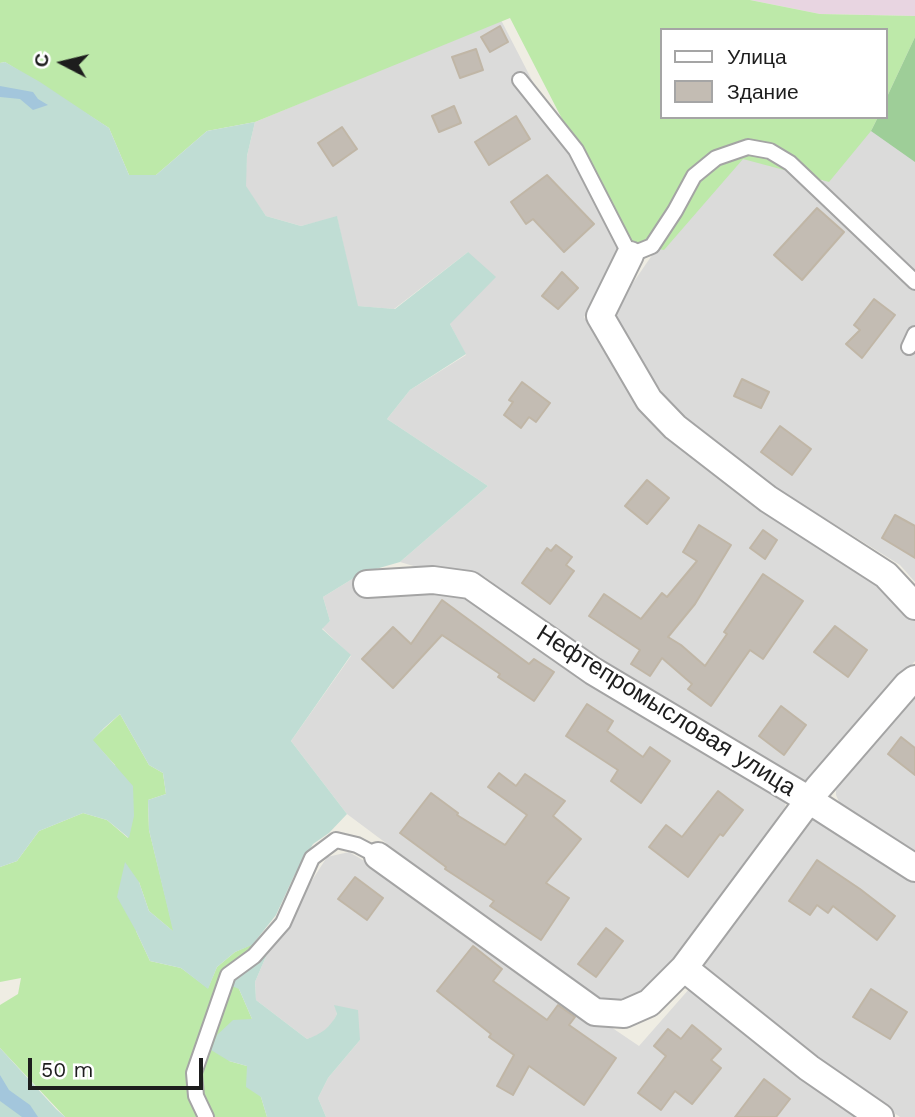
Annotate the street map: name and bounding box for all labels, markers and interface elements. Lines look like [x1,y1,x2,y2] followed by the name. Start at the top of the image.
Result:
[28,28,98,98] north arrow
[660,28,887,119] legend
[727,44,787,69] text: Улица
[29,52,54,69] text: С
[727,79,799,104] text: Здание
[531,619,801,803] street label: Нефтепромысловая улица
[32,1044,206,1088] scale bar
[41,1057,93,1082] text: 50 m

